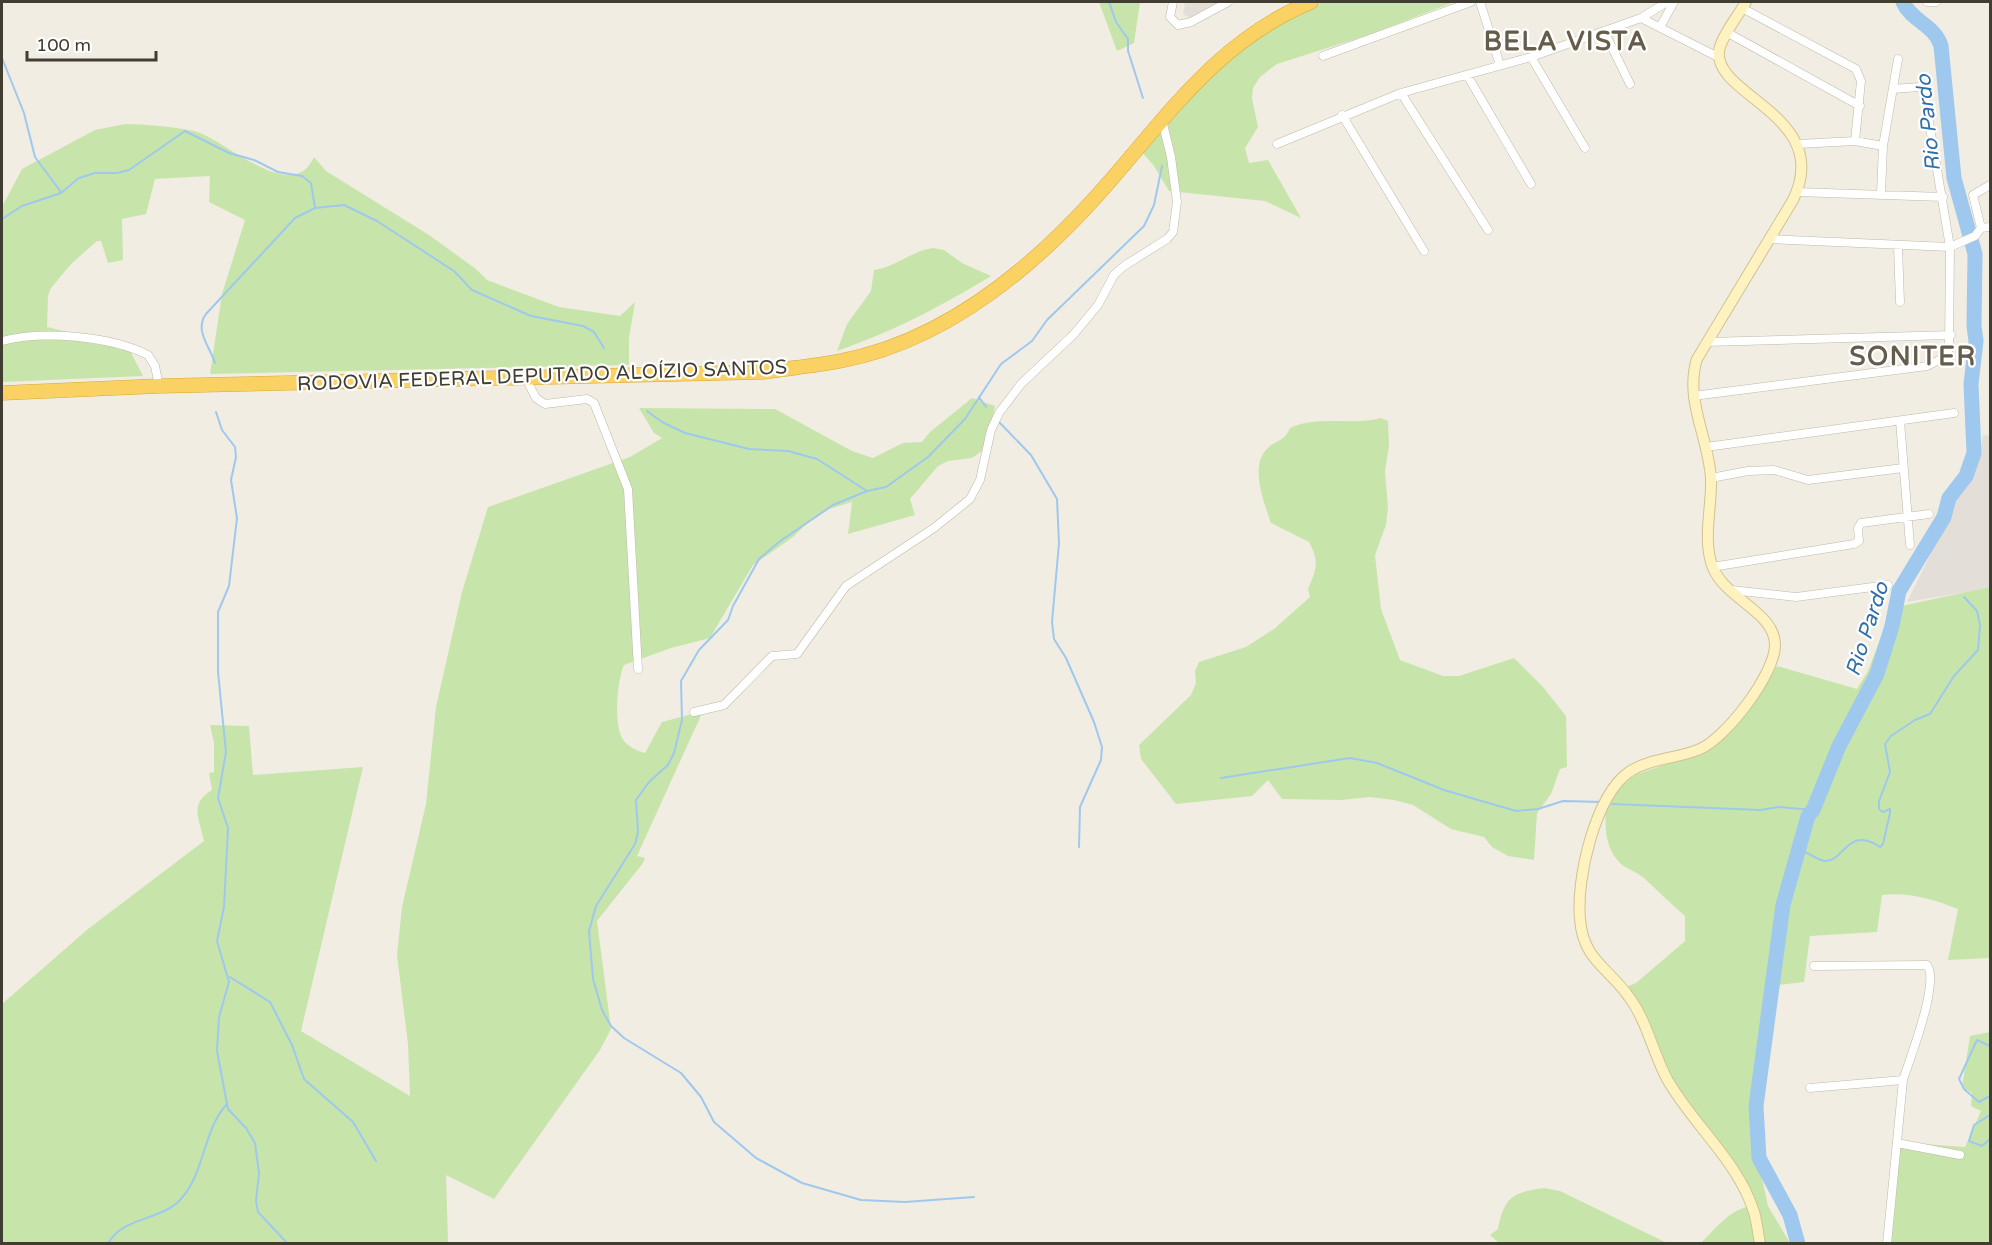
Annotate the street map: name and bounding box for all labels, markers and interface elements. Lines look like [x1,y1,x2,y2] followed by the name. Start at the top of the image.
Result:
[27,24,156,62] scale bar
[1484,26,1648,57] district label: BELA VISTA
[36,34,91,56] text: 100 m
[1911,72,1946,173] water label: Rio Pardo
[1850,341,1976,372] district label: SONITER
[297,354,787,397] street label: RODOVIA FEDERAL DEPUTADO ALOÍZIO SANTOS
[1841,578,1895,679] water label: Rio Pardo

